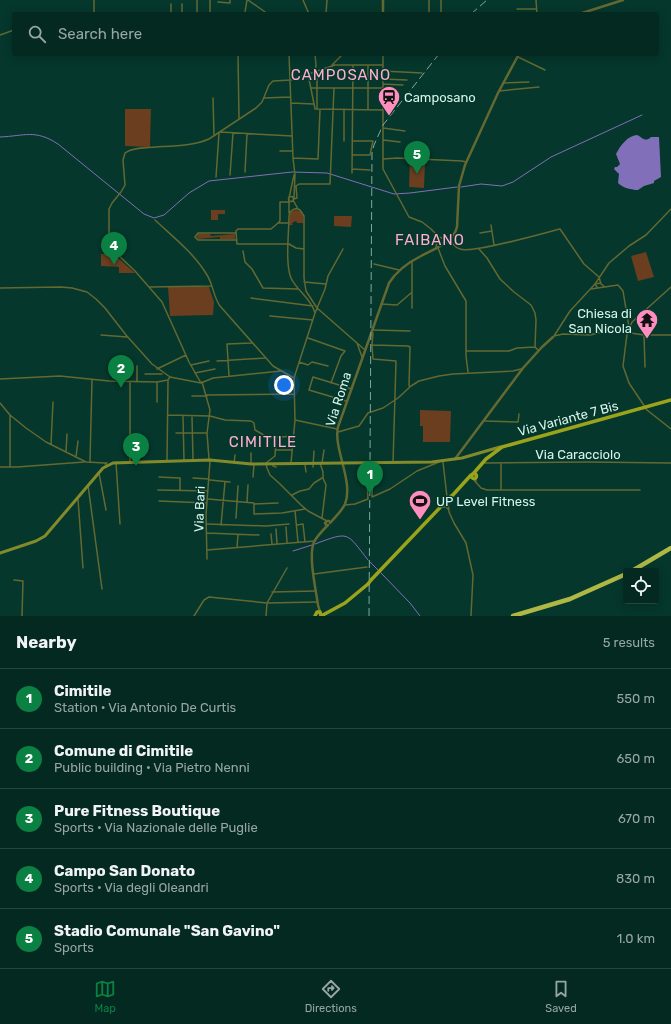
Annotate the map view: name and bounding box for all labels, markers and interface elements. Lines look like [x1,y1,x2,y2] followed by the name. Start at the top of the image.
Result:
[12,12,659,56] search box
[26,23,48,45] icon: search
[58,25,142,43] text: Search here
[291,66,391,84] district label: CAMPOSANO
[376,84,402,117] station icon: Camposano
[404,90,476,105] place label: Camposano
[404,141,430,174] pin: 5
[395,231,465,249] district label: FAIBANO
[101,232,127,265] pin: 4
[569,306,632,336] place label: Chiesa di San Nicola
[634,307,660,340] temple icon: Chiesa di San Nicola
[108,355,134,388] pin: 2
[323,370,354,428] street label: Via Roma
[274,375,294,395] your location
[516,398,620,439] street label: Via Variante 7 Bis
[123,433,149,466] pin: 3
[229,433,297,451] district label: CIMITILE
[535,447,621,462] street label: Via Caracciolo
[357,461,383,494] pin: 1
[191,486,208,532] street label: Via Bari
[407,488,433,521] sports icon: UP Level Fitness
[436,494,536,509] place label: UP Level Fitness
[623,568,659,604] map controls
[623,568,659,604] button: locate
[16,632,77,652] text: Nearby
[603,635,655,650] text: 5 results
[54,682,111,700] text: Cimitile
[26,691,32,706] text: 1
[617,691,655,706] text: 550 m
[54,700,236,715] text: Station · Via Antonio De Curtis
[54,742,193,760] text: Comune di Cimitile
[25,751,33,766] text: 2
[616,751,655,766] text: 650 m
[54,760,250,775] text: Public building · Via Pietro Nenni
[54,802,220,820] text: Pure Fitness Boutique
[25,811,33,826] text: 3
[618,811,655,826] text: 670 m
[54,820,258,835] text: Sports · Via Nazionale delle Puglie
[54,862,195,880] text: Campo San Donato
[25,871,33,886] text: 4
[616,871,655,886] text: 830 m
[54,880,209,895] text: Sports · Via degli Oleandri
[54,922,280,940] text: Stadio Comunale "San Gavino"
[25,931,33,946] text: 5
[617,931,655,946] text: 1.0 km
[54,940,94,955] text: Sports
[94,978,116,1015] tab: Map
[305,978,357,1015] tab: Directions
[545,978,577,1015] tab: Saved

